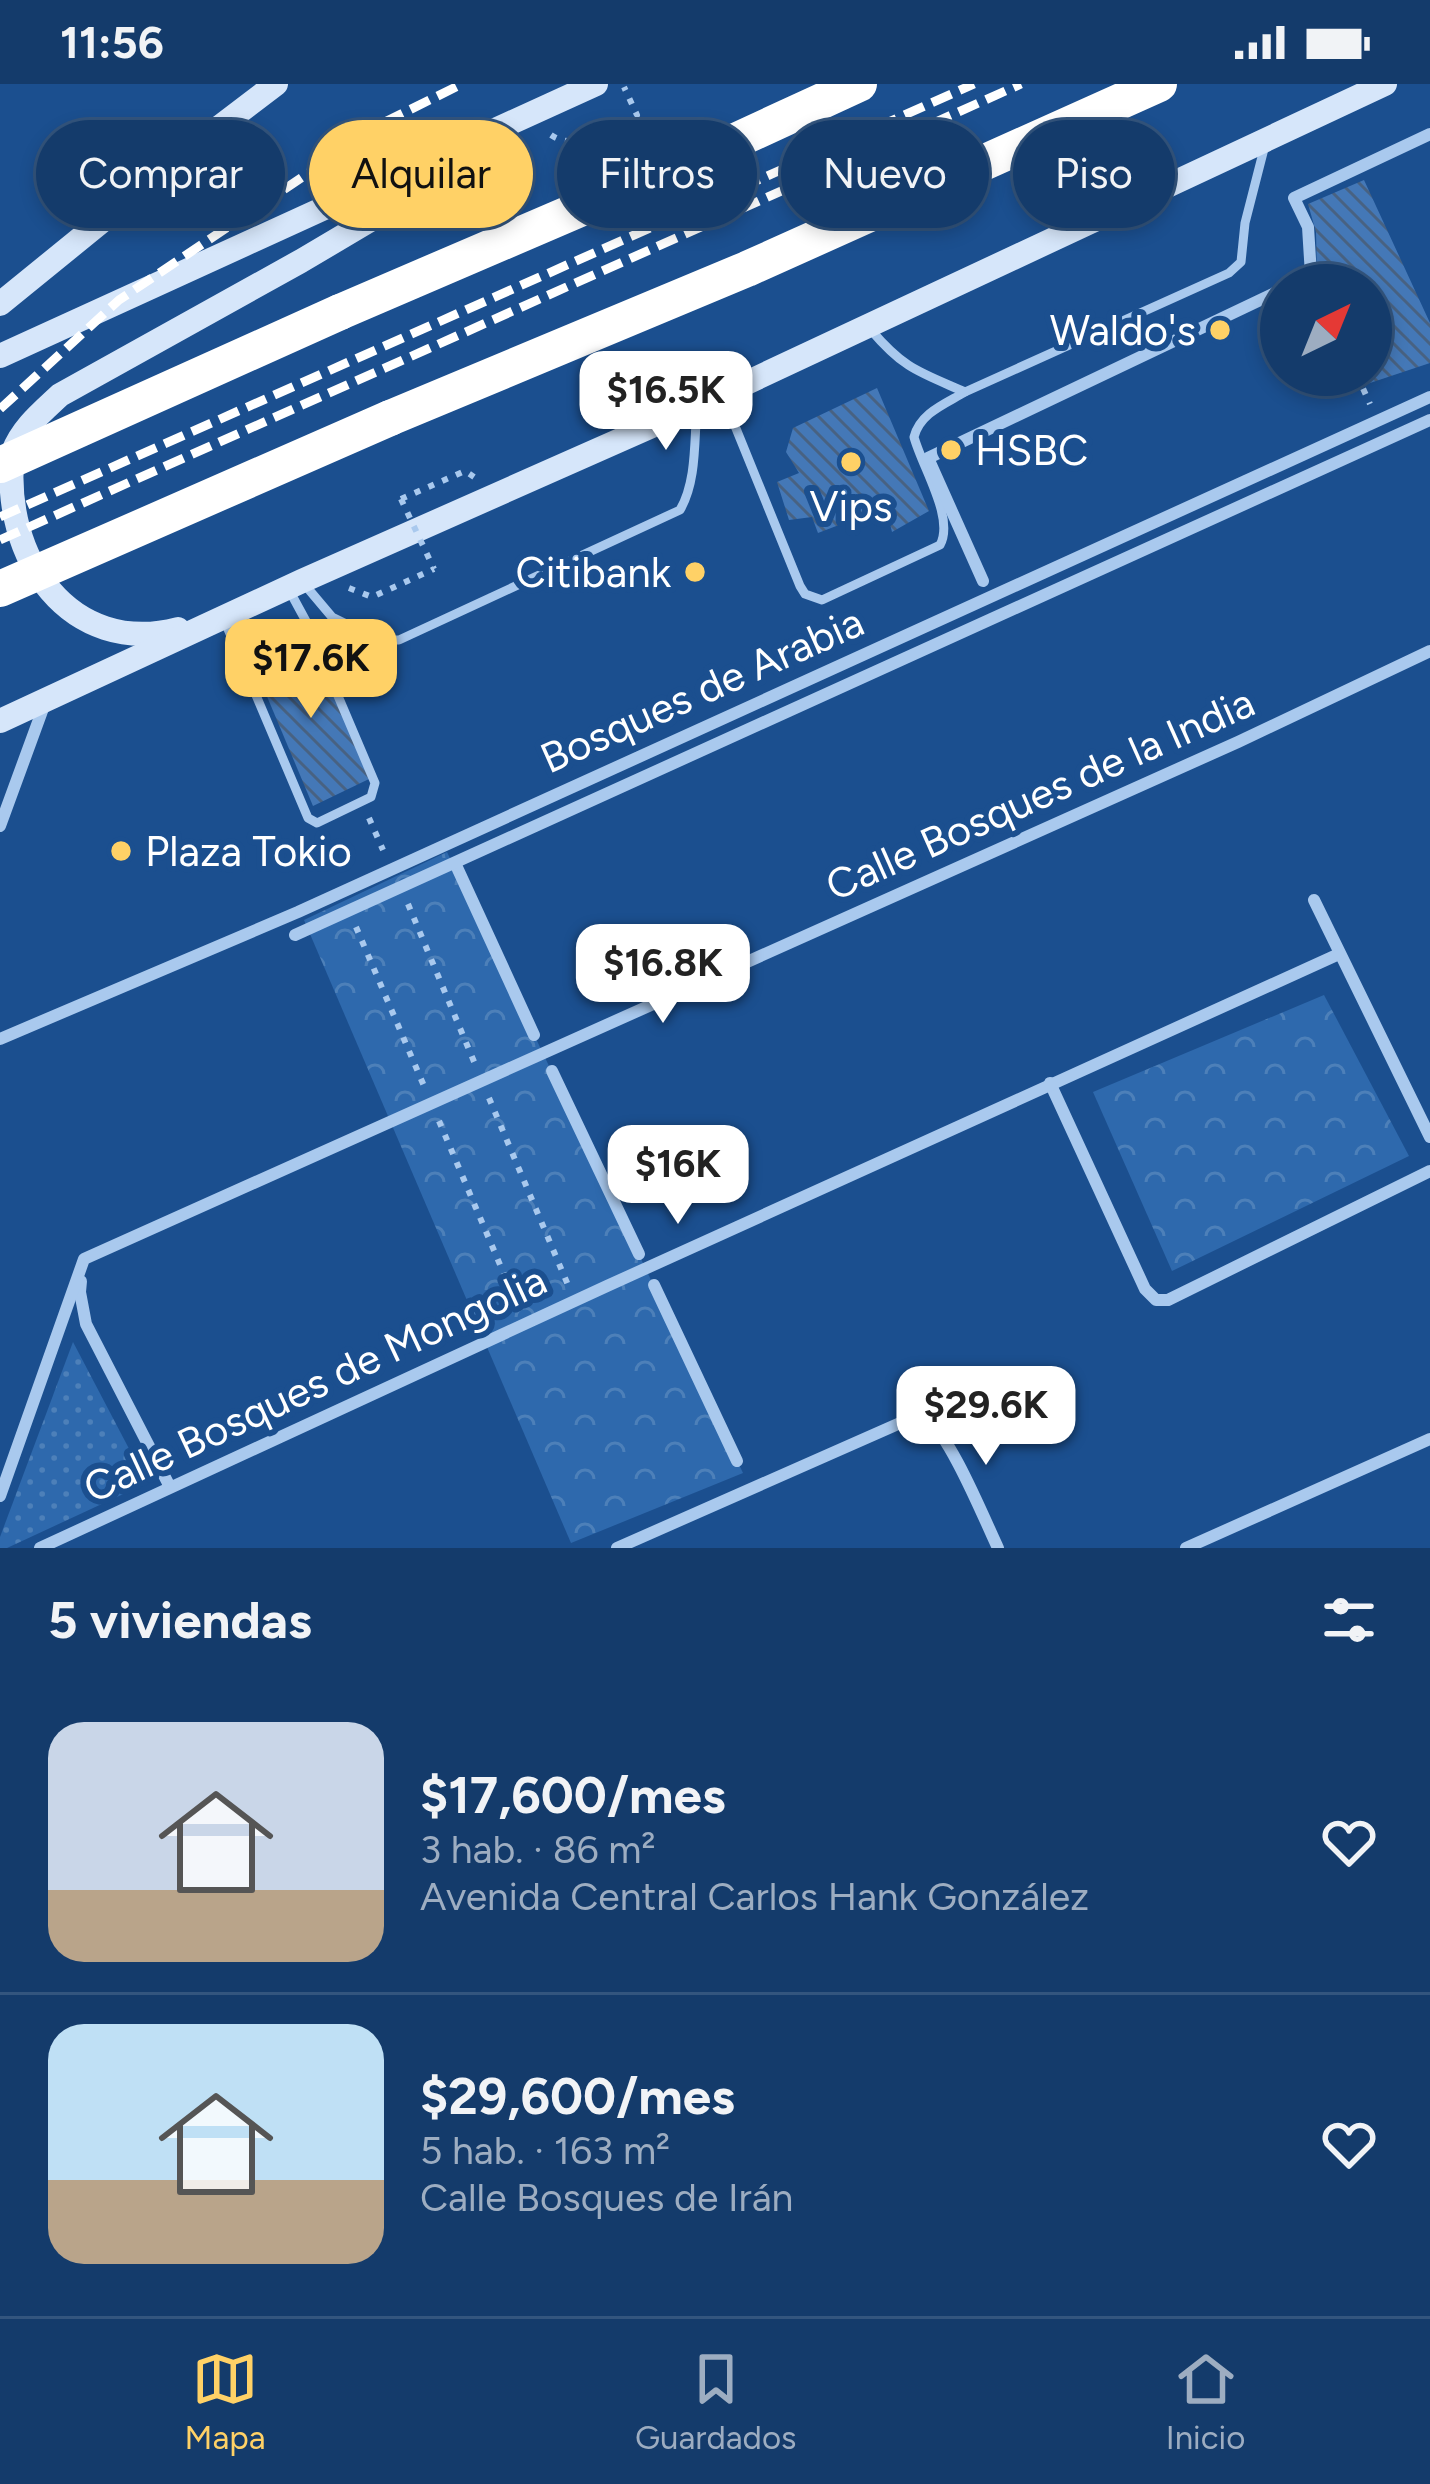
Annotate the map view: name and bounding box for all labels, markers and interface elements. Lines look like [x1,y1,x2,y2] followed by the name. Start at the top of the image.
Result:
[60,15,164,69] text: 11:56
[36,120,285,228] chip: Comprar
[309,120,533,228] chip: Alquilar
[557,120,757,228] chip: Filtros
[781,120,989,228] chip: Nuevo
[1013,120,1175,228] chip: Piso
[1260,264,1392,396] north arrow
[1260,264,1392,396] map controls
[1050,305,1196,356] place label: Waldo's
[1207,317,1233,343] marker: Waldo's
[568,351,764,453] pin: $16.5K
[607,366,726,413] text: $16.5K
[975,425,1088,476] place label: HSBC
[938,437,964,463] marker: HSBC
[838,449,864,475] marker: Vips
[809,481,893,532] place label: Vips
[516,547,672,598] place label: Citibank
[682,559,708,585] marker: Citibank
[533,596,871,784] street label: Bosques de Arabia
[213,619,409,721] pin: $17.6K
[252,634,370,681] text: $17.6K
[818,677,1262,911] street label: Calle Bosques de la India
[145,826,352,877] place label: Plaza Tokio
[108,838,134,864] marker: Plaza Tokio
[565,924,761,1026] pin: $16.8K
[603,939,723,986] text: $16.8K
[607,1125,749,1227] pin: $16K
[635,1140,721,1187] text: $16K
[76,1254,554,1514] street label: Calle Bosques de Mongolia
[888,1366,1084,1468] pin: $29.6K
[923,1381,1049,1428] text: $29.6K
[1316,1587,1382,1653] icon: filters
[48,1590,312,1651] text: 5 viviendas
[420,1765,725,1826] text: $17,600/mes
[144,1770,288,1914] icon: home
[1316,1809,1382,1875] icon: heart
[420,1826,656,1873] text: 3 hab. · 86 m²
[420,1873,1089,1920] text: Avenida Central Carlos Hank González
[420,2066,735,2127] text: $29,600/mes
[144,2072,288,2216] icon: home
[1316,2111,1382,2177] icon: heart
[420,2127,670,2174] text: 5 hab. · 163 m²
[420,2174,793,2221] text: Calle Bosques de Irán
[185,2346,266,2457] tab: Mapa
[635,2346,796,2457] tab: Guardados
[1166,2346,1245,2457] tab: Inicio

